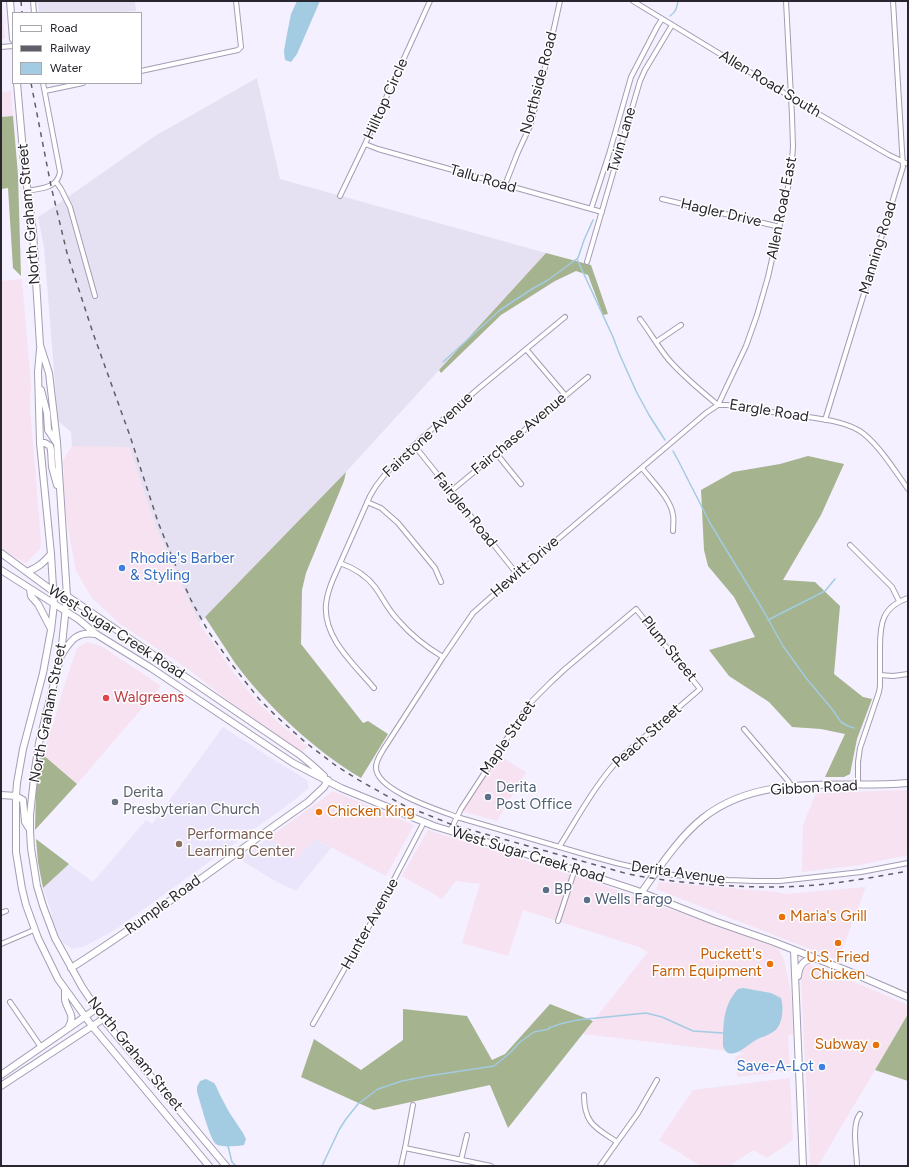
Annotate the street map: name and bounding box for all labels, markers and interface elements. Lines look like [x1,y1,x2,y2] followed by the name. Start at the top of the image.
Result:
[12,12,142,84] legend
[50,21,78,35] text: Road
[517,30,561,136] street label: Northside Road
[50,41,91,55] text: Railway
[716,47,824,121] street label: Allen Road South
[360,56,412,142] street label: Hilltop Circle
[50,61,82,75] text: Water
[604,105,640,175] street label: Twin Lane
[14,143,44,285] street label: North Graham Street
[763,155,801,261] street label: Allen Road East
[448,161,518,197] street label: Tallu Road
[679,195,763,231] street label: Hagler Drive
[855,199,901,297] street label: Manning Road
[379,389,477,481] street label: Fairstone Avenue
[468,389,570,479] street label: Fairchase Avenue
[728,396,810,426] street label: Eargle Road
[429,469,501,551] street label: Fairglen Road
[487,533,563,601] street label: Hewitt Drive
[130,550,235,585] place label: Rhodie's Barber & Styling
[117,563,127,573] marker: Rhodie's Barber & Styling
[44,581,188,683] street label: West Sugar Creek Road
[637,613,701,685] street label: Plum Street
[26,642,70,784] street label: North Graham Street
[114,689,184,707] place label: Walgreens
[101,693,111,703] marker: Walgreens
[476,697,540,779] street label: Maple Street
[609,700,685,772] street label: Peach Street
[770,777,858,799] street label: Gibbon Road
[496,779,572,814] place label: Derita Post Office
[123,784,260,819] place label: Derita Presbyterian Church
[483,792,493,802] marker: Derita Post Office
[110,797,120,807] marker: Derita Presbyterian Church
[327,803,415,821] place label: Chicken King
[314,807,324,817] marker: Chicken King
[449,823,607,887] street label: West Sugar Creek Road
[187,826,295,861] place label: Performance Learning Center
[174,839,184,849] marker: Performance Learning Center
[630,857,726,889] street label: Derita Avenue
[122,872,204,938] street label: Rumple Road
[338,875,402,973] street label: Hunter Avenue
[554,881,572,899] place label: BP
[541,885,551,895] marker: BP
[595,891,673,909] place label: Wells Fargo
[582,895,592,905] marker: Wells Fargo
[790,908,867,926] place label: Maria's Grill
[777,912,787,922] marker: Maria's Grill
[833,938,843,948] marker: U.S. Fried Chicken
[651,946,762,981] place label: Puckett's Farm Equipment
[806,949,870,984] place label: U.S. Fried Chicken
[765,959,775,969] marker: Puckett's Farm Equipment
[83,993,187,1115] street label: North Graham Street
[815,1036,868,1054] place label: Subway
[871,1040,881,1050] marker: Subway
[737,1058,814,1076] place label: Save-A-Lot
[817,1062,827,1072] marker: Save-A-Lot

